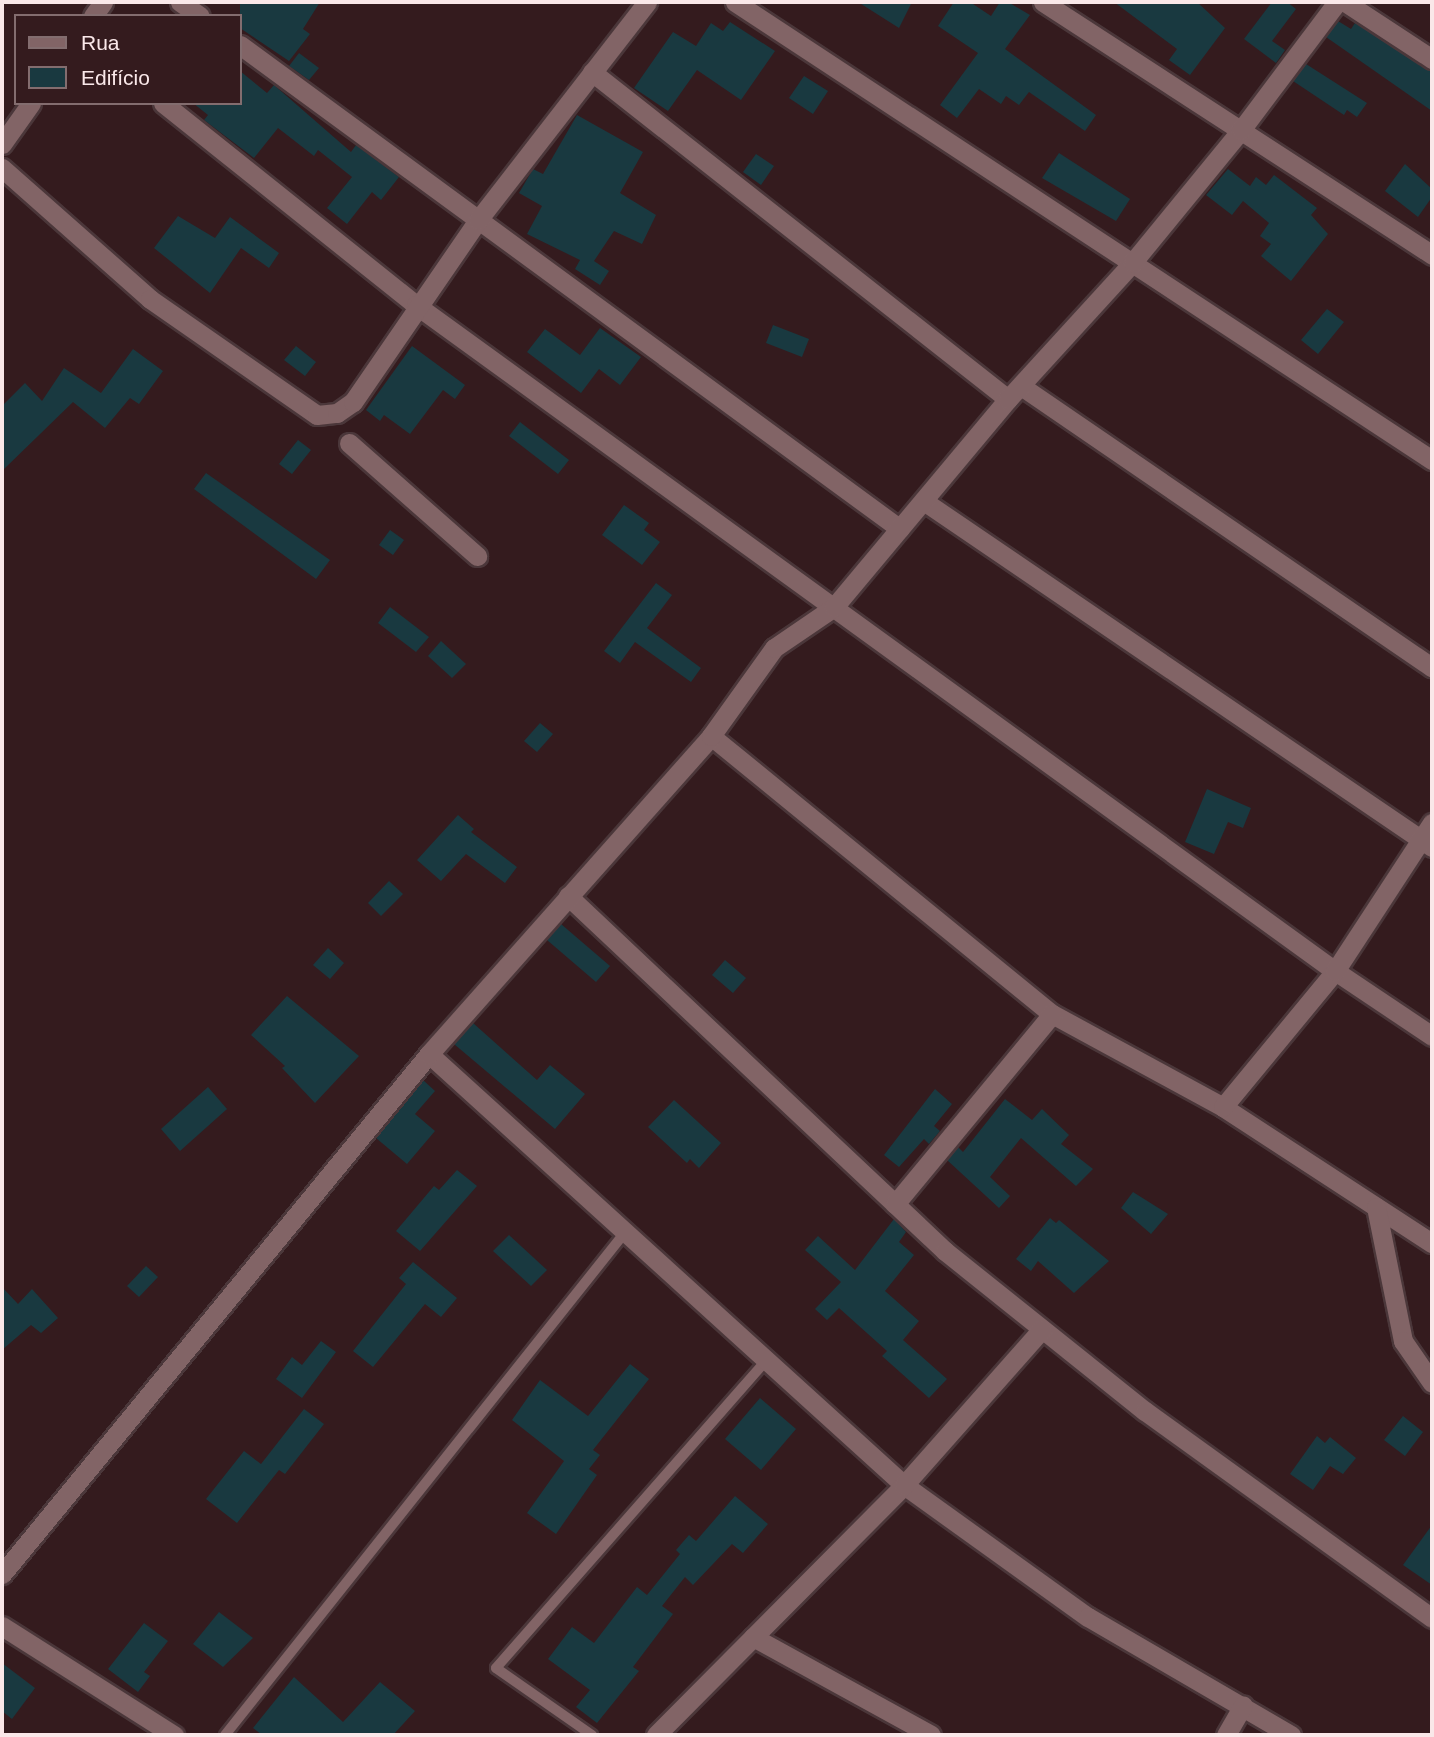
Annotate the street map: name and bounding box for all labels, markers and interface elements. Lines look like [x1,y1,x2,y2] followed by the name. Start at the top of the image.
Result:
[14,14,242,105] legend
[81,31,120,54] text: Rua
[81,66,150,89] text: Edifício

